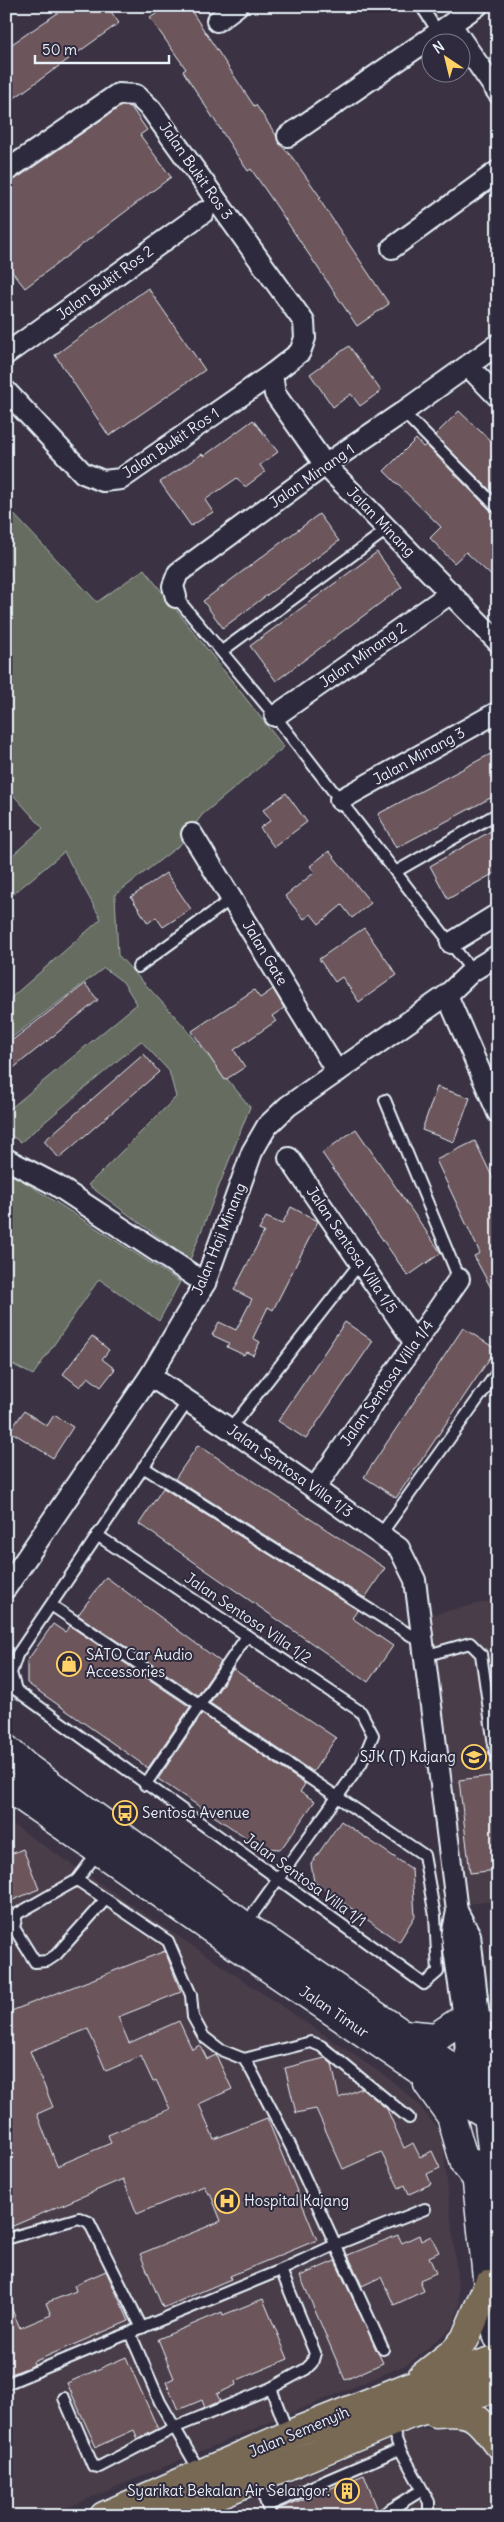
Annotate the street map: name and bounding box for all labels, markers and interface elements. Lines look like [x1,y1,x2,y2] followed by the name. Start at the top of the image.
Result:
[35,32,169,64] scale bar
[422,32,472,82] north arrow
[429,37,448,58] text: N
[42,40,77,59] text: 50 m
[156,118,237,223] street label: Jalan Bukit Ros 3
[53,241,157,324] street label: Jalan Bukit Ros 2
[119,403,223,482] street label: Jalan Bukit Ros 1
[265,439,358,512] street label: Jalan Minang 1
[343,483,419,561] street label: Jalan Minang
[316,618,410,692] street label: Jalan Minang 2
[369,722,468,789] street label: Jalan Minang 3
[239,917,292,989] street label: Jalan Gate
[187,1180,250,1298] street label: Jalan Haji Minang
[303,1182,402,1317] street label: Jalan Sentosa Villa 1/5
[336,1316,437,1449] street label: Jalan Sentosa Villa 1/4
[224,1420,357,1521] street label: Jalan Sentosa Villa 1/3
[181,1568,315,1667] street label: Jalan Sentosa Villa 1/2
[86,1645,193,1681] place label: SATO Car Audio Accessories
[56,1651,82,1677] shop icon: SATO Car Audio Accessories
[461,1744,487,1770] school or university icon: SJK (T) Kajang
[360,1747,456,1766] place label: SJK (T) Kajang
[112,1800,138,1826] bus stop icon: Sentosa Avenue
[142,1803,250,1822] place label: Sentosa Avenue
[240,1829,370,1930] street label: Jalan Sentosa Villa 1/1
[296,1981,373,2042] street label: Jalan Timur
[214,2188,240,2214] hospital icon: Hospital Kajang
[244,2191,349,2210] place label: Hospital Kajang
[246,2402,352,2461] street label: Jalan Semenyih
[334,2478,360,2504] building icon: Syarikat Bekalan Air Selangor.
[127,2481,330,2500] place label: Syarikat Bekalan Air Selangor.

